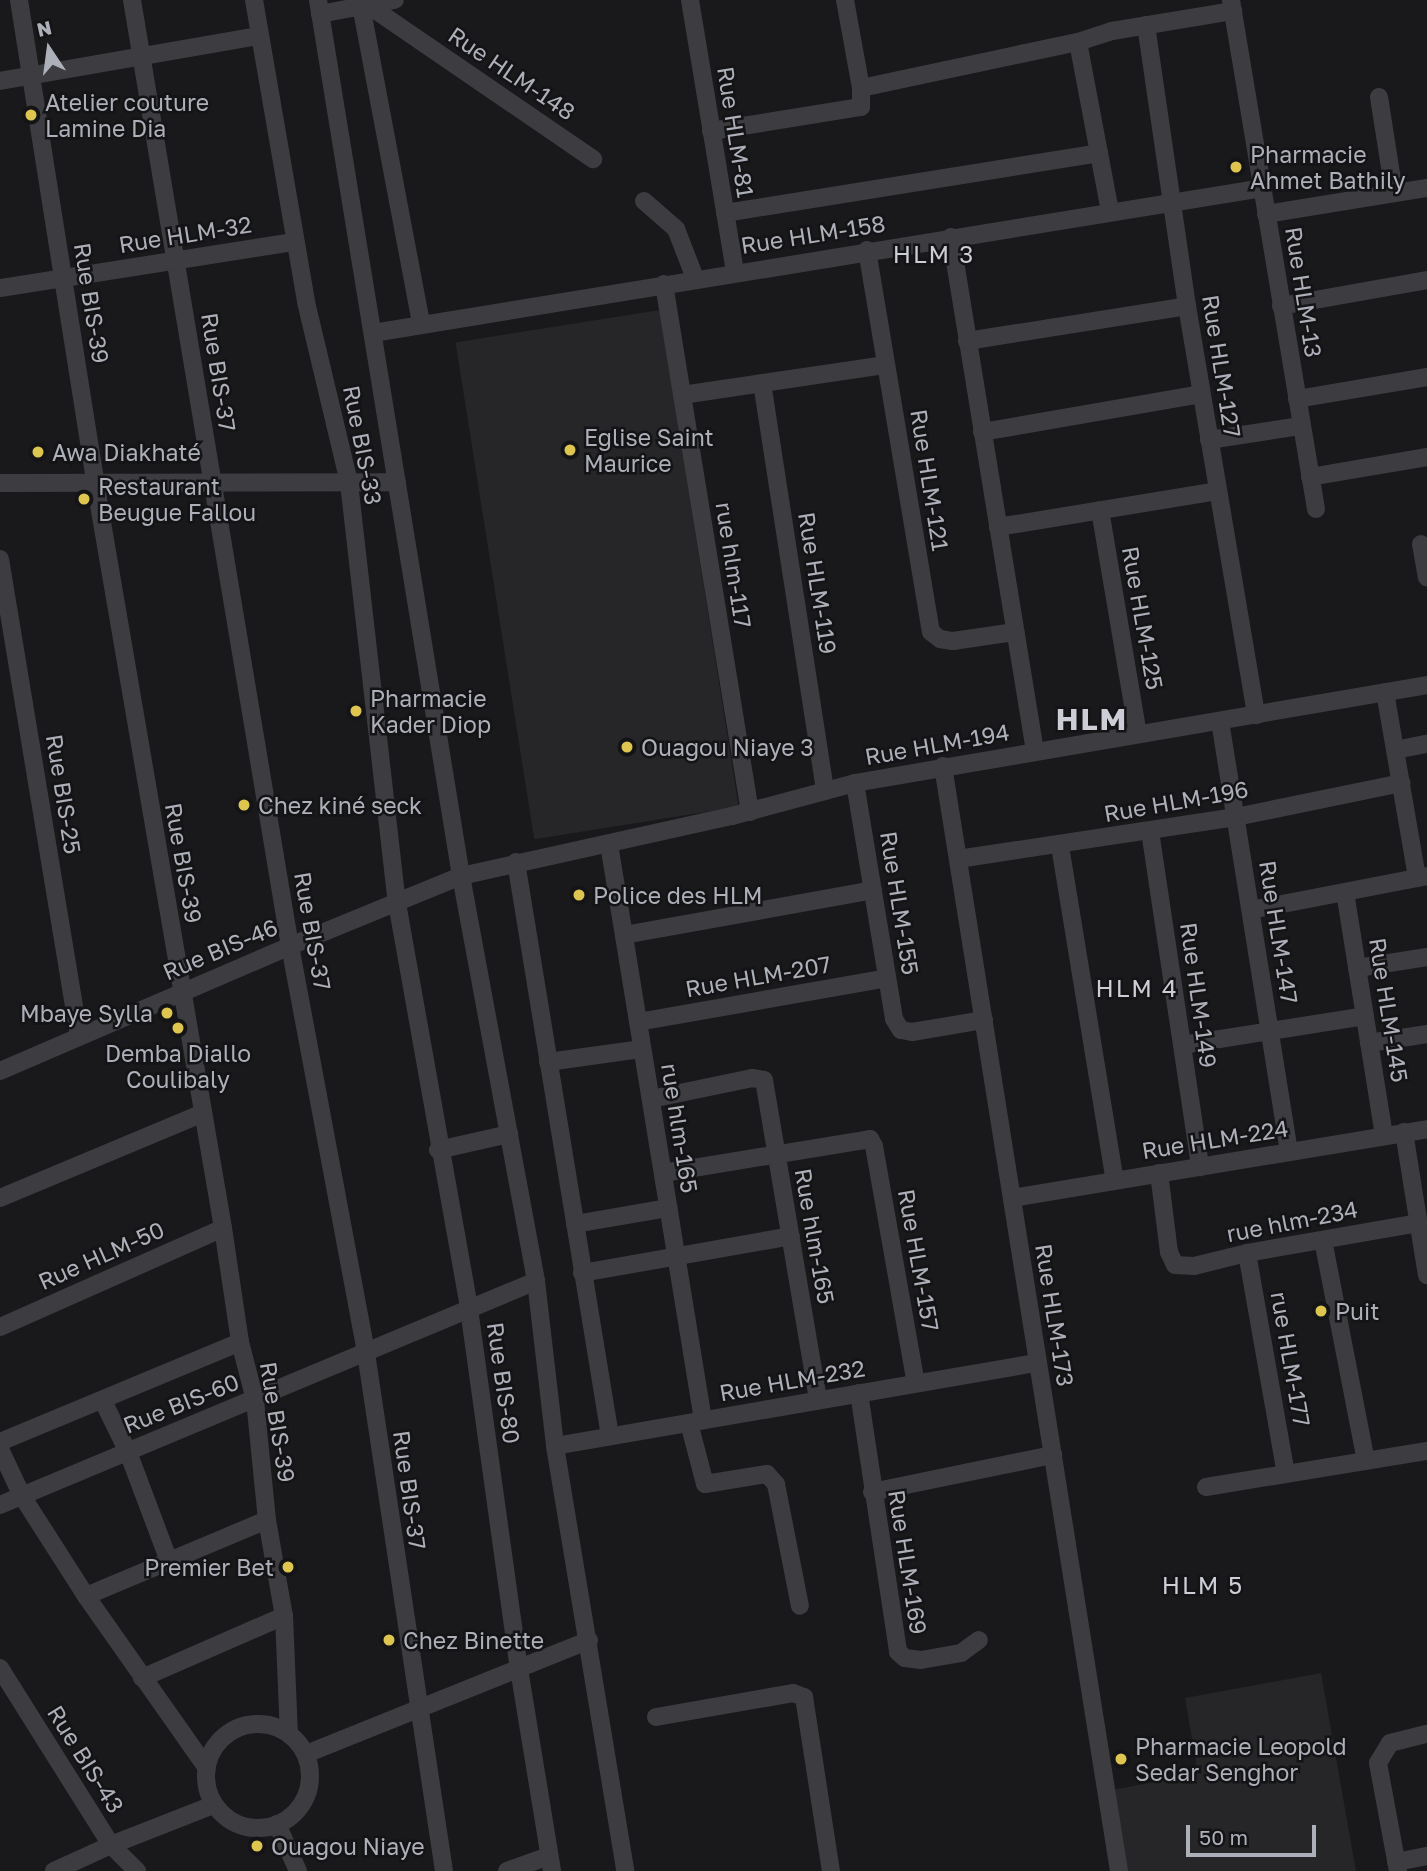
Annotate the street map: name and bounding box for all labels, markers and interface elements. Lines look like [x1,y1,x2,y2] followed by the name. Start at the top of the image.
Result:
[14,14,84,84] north arrow
[35,15,54,41] text: N
[444,21,580,125] street label: Rue HLM-148
[712,64,760,200] street label: Rue HLM-81
[45,88,209,142] place label: Atelier couture Lamine Dia
[23,107,39,123] marker: Atelier couture Lamine Dia
[1250,140,1406,194] place label: Pharmacie Ahmet Bathily
[1228,159,1244,175] marker: Pharmacie Ahmet Bathily
[739,209,887,259] street label: Rue HLM-158
[117,210,253,258] street label: Rue HLM-32
[1280,225,1328,359] street label: Rue HLM-13
[893,240,975,268] district label: HLM 3
[69,241,115,365] street label: Rue BIS-39
[1197,293,1247,439] street label: Rue HLM-127
[196,311,242,433] street label: Rue BIS-37
[338,383,388,507] street label: Rue BIS-33
[905,407,955,553] street label: Rue HLM-121
[584,423,714,477] place label: Eglise Saint Maurice
[52,438,201,466] place label: Awa Diakhaté
[562,442,578,458] marker: Eglise Saint Maurice
[30,444,46,460] marker: Awa Diakhaté
[98,472,256,526] place label: Restaurant Beugue Fallou
[76,491,92,507] marker: Restaurant Beugue Fallou
[710,500,758,630] street label: rue hlm-117
[793,510,843,656] street label: Rue HLM-119
[1117,544,1169,692] street label: Rue HLM-125
[370,684,491,738] place label: Pharmacie Kader Diop
[1056,701,1128,737] district label: HLM
[348,703,364,719] marker: Pharmacie Kader Diop
[863,718,1011,770] street label: Rue HLM-194
[41,732,87,856] street label: Rue BIS-25
[641,733,814,761] place label: Ouagou Niaye 3
[619,739,635,755] marker: Ouagou Niaye 3
[1102,775,1250,827] street label: Rue HLM-196
[258,791,422,819] place label: Chez kiné seck
[236,797,252,813] marker: Chez kiné seck
[160,801,208,925] street label: Rue BIS-39
[875,829,925,977] street label: Rue HLM-155
[1254,858,1304,1006] street label: Rue HLM-147
[289,870,337,992] street label: Rue BIS-37
[593,881,763,909] place label: Police des HLM
[571,887,587,903] marker: Police des HLM
[158,912,282,986] street label: Rue BIS-46
[1175,921,1223,1069] street label: Rue HLM-149
[1364,936,1414,1084] street label: Rue HLM-145
[683,950,833,1002] street label: Rue HLM-207
[1096,974,1178,1002] district label: HLM 4
[20,999,153,1027] place label: Mbaye Sylla
[159,1005,175,1021] marker: Mbaye Sylla
[170,1020,186,1036] marker: Demba Diallo Coulibaly
[105,1039,251,1093] place label: Demba Diallo Coulibaly
[656,1061,704,1195] street label: rue hlm-165
[1140,1114,1290,1164] street label: Rue HLM-224
[789,1166,841,1306] street label: Rue hlm-165
[893,1187,945,1333] street label: Rue HLM-157
[1224,1195,1360,1247] street label: rue hlm-234
[34,1215,168,1295] street label: Rue HLM-50
[1030,1242,1080,1388] street label: Rue HLM-173
[1266,1289,1316,1429] street label: rue HLM-177
[1335,1297,1379,1325] place label: Puit
[1313,1303,1329,1319] marker: Puit
[482,1320,526,1446] street label: Rue BIS-80
[717,1354,867,1406] street label: Rue HLM-232
[255,1360,301,1484] street label: Rue BIS-39
[119,1367,243,1439] street label: Rue BIS-60
[388,1429,432,1551] street label: Rue BIS-37
[883,1488,933,1636] street label: Rue HLM-169
[144,1553,274,1581] place label: Premier Bet
[280,1559,296,1575] marker: Premier Bet
[1162,1571,1244,1599] district label: HLM 5
[403,1626,544,1654] place label: Chez Binette
[381,1632,397,1648] marker: Chez Binette
[42,1700,130,1818] street label: Rue BIS-43
[1135,1732,1347,1786] place label: Pharmacie Leopold Sedar Senghor
[1113,1751,1129,1767] marker: Pharmacie Leopold Sedar Senghor
[1189,1812,1318,1856] scale bar
[1199,1824,1248,1850] text: 50 m
[271,1832,424,1860] place label: Ouagou Niaye
[249,1838,265,1854] marker: Ouagou Niaye

